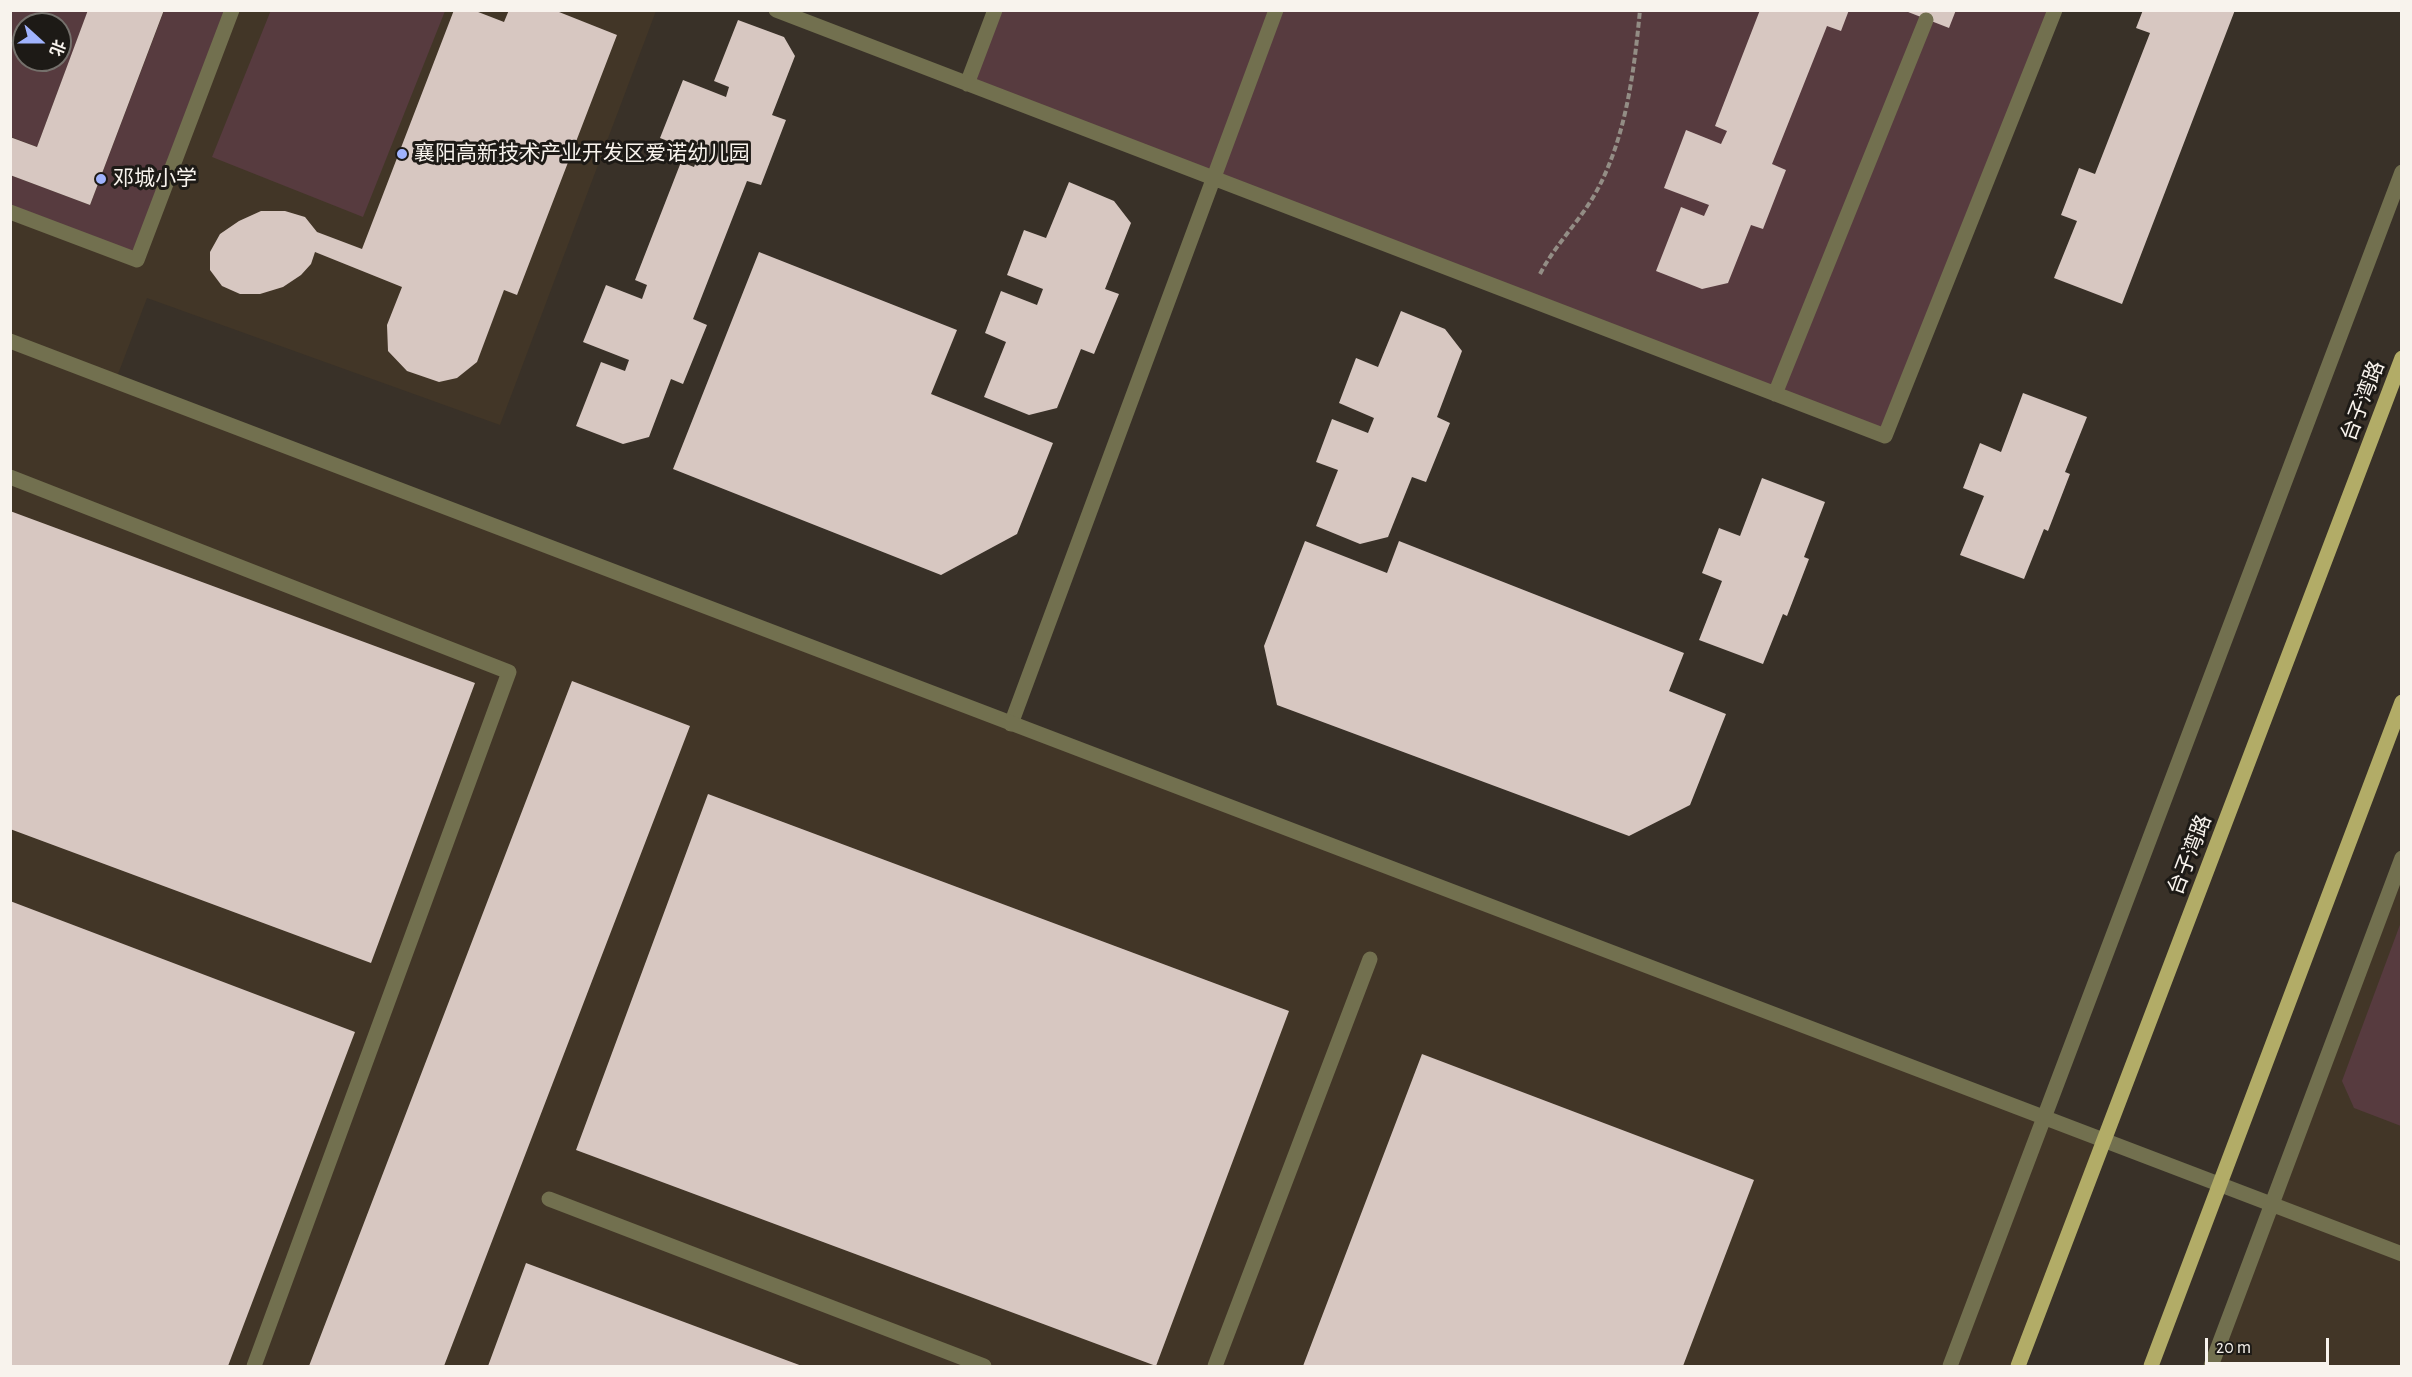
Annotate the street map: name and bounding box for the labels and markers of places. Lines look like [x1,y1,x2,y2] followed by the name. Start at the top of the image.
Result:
[414,141,750,167] place label: 襄阳高新技术产业开发区爱诺幼儿园
[395,147,409,161] marker: 襄阳高新技术产业开发区爱诺幼儿园
[113,166,197,192] place label: 邓城小学
[94,172,108,186] marker: 邓城小学

